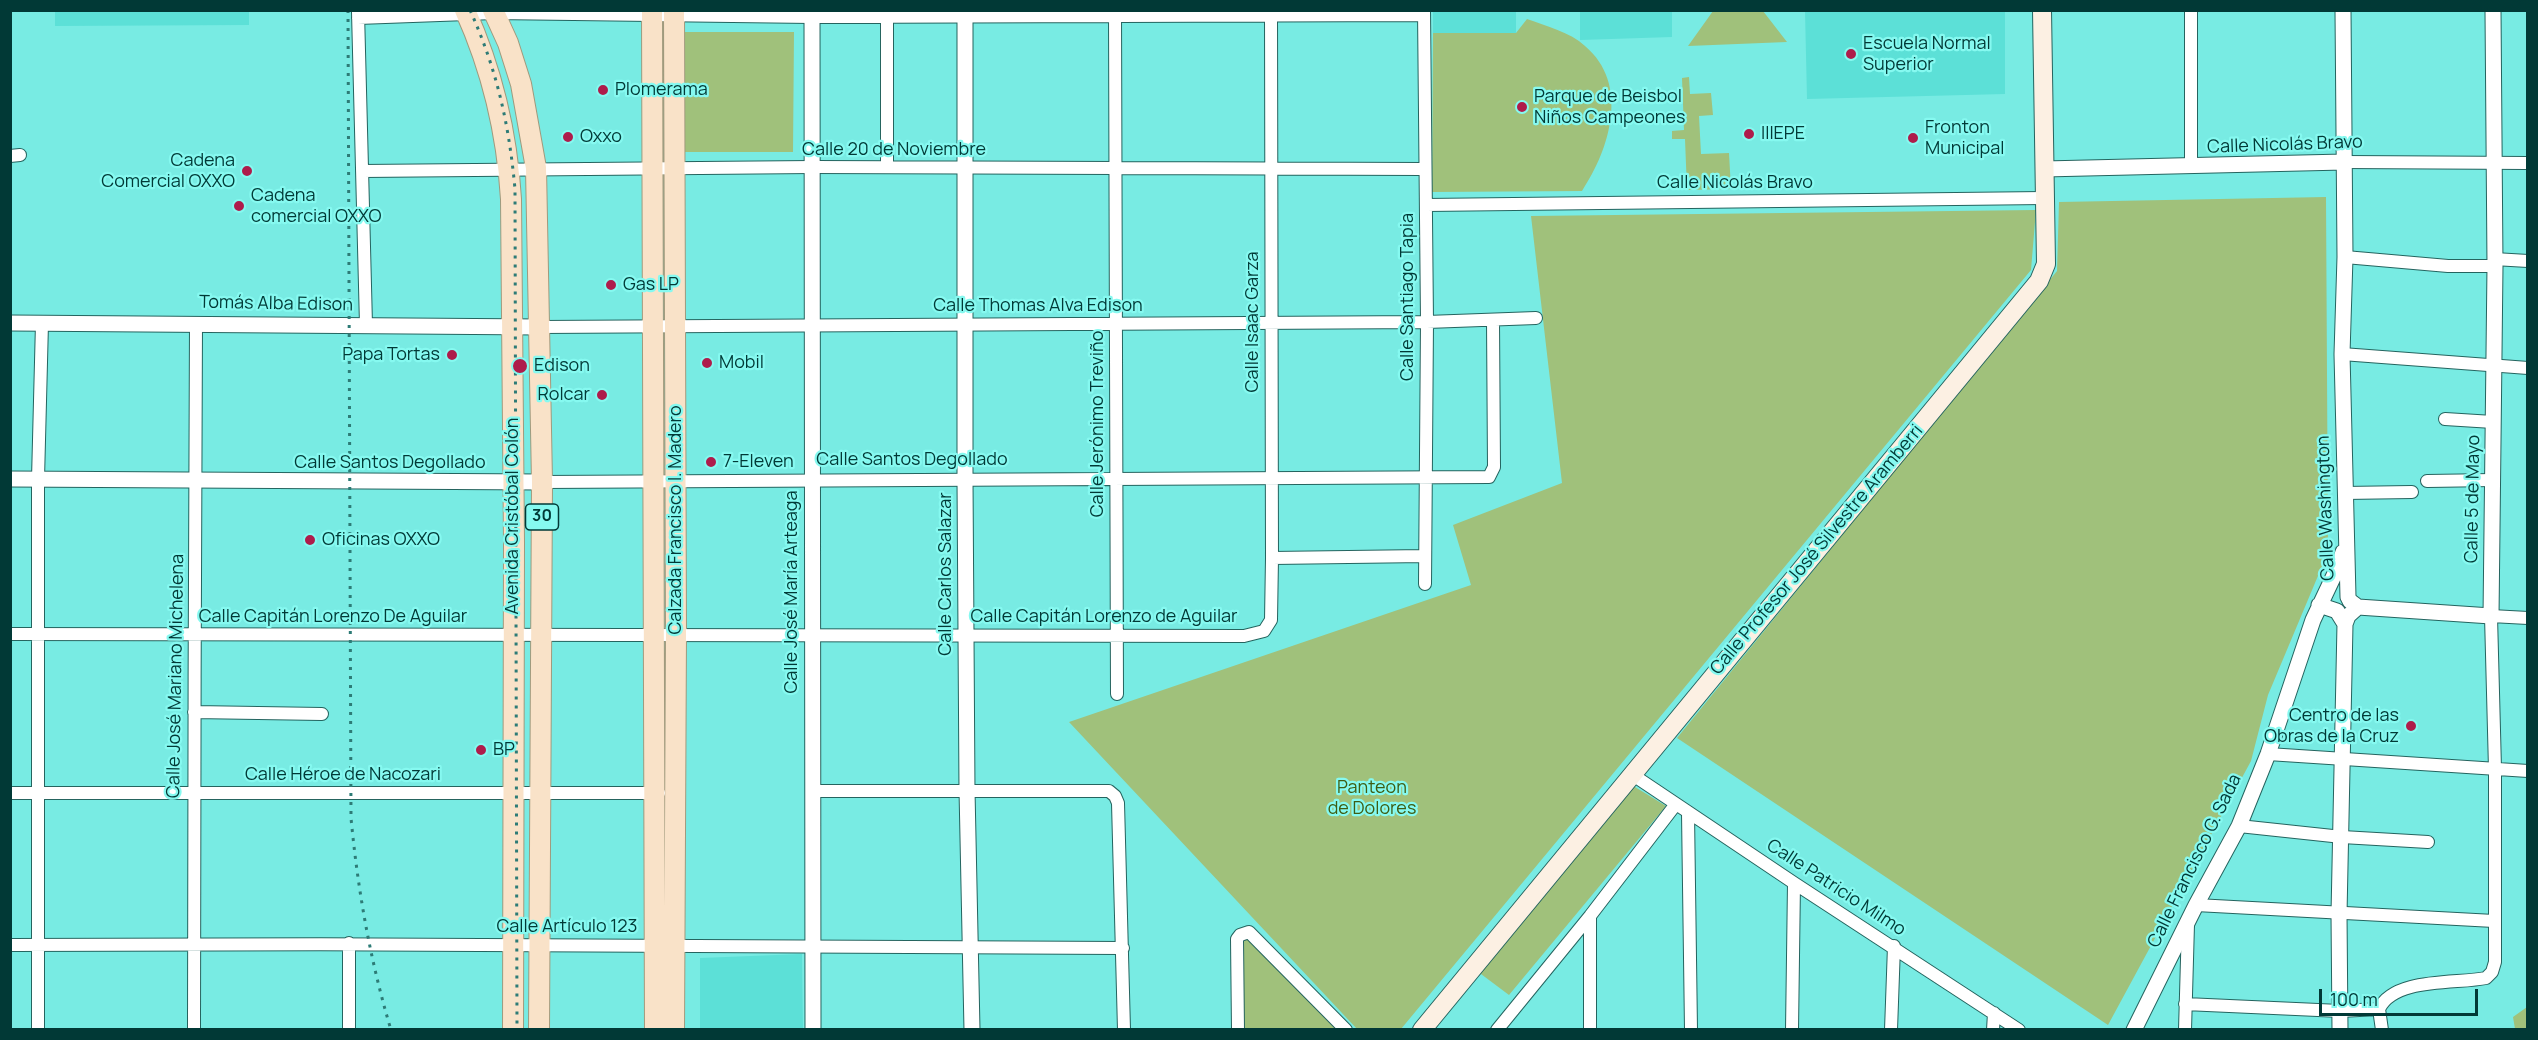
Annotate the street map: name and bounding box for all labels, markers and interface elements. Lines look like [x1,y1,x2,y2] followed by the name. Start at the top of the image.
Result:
[1863,33,1991,76] place label: Escuela Normal Superior
[1844,47,1858,61] marker: Escuela Normal Superior
[615,79,708,101] place label: Plomerama
[596,83,610,97] marker: Plomerama
[1534,86,1685,128] place label: Parque de Beisbol Niños Campeones
[1515,100,1529,114] marker: Parque de Beisbol Niños Campeones
[1925,117,2004,160] place label: Fronton Municipal
[1761,123,1805,145] place label: IIIEPE
[580,126,622,148] place label: Oxxo
[1742,127,1756,141] marker: IIIEPE
[561,130,575,144] marker: Oxxo
[1906,131,1920,145] marker: Fronton Municipal
[2207,131,2363,159] street label: Calle Nicolás Bravo
[802,139,986,161] street label: Calle 20 de Noviembre
[101,150,235,192] place label: Cadena Comercial OXXO
[240,164,254,178] marker: Cadena Comercial OXXO
[1657,172,1813,194] street label: Calle Nicolás Bravo
[251,185,381,228] place label: Cadena comercial OXXO
[232,199,246,213] marker: Cadena comercial OXXO
[1397,213,1419,381] street label: Calle Santiago Tapia
[1242,252,1264,392] street label: Calle Isaac Garza
[623,274,679,296] place label: Gas LP
[604,278,618,292] marker: Gas LP
[199,292,353,316] street label: Tomás Alba Edison
[933,295,1143,317] street label: Calle Thomas Alva Edison
[1087,331,1109,517] street label: Calle Jerónimo Treviño
[342,344,440,366] place label: Papa Tortas
[445,348,459,362] marker: Papa Tortas
[719,352,764,374] place label: Mobil
[534,355,590,377] place label: Edison
[700,356,714,370] marker: Mobil
[511,357,529,375] marker: Edison
[537,384,590,406] place label: Rolcar
[595,388,609,402] marker: Rolcar
[665,405,687,635] street label: Calzada Francisco I. Madero
[502,418,524,614] street label: Avenida Cristóbal Colón
[1706,421,1928,679] street label: Calle Profesor José Silvestre Aramberri
[2313,435,2339,581] street label: Calle Washington
[2461,435,2485,563] street label: Calle 5 de Mayo
[816,449,1008,471] street label: Calle Santos Degollado
[723,451,794,473] place label: 7-Eleven
[294,452,486,474] street label: Calle Santos Degollado
[704,455,718,469] marker: 7-Eleven
[781,490,803,694] street label: Calle José María Arteaga
[935,492,957,656] street label: Calle Carlos Salazar
[526,504,558,530] road number: 30
[322,529,440,551] place label: Oficinas OXXO
[303,533,317,547] marker: Oficinas OXXO
[163,554,189,798] street label: Calle José Mariano Michelena
[199,606,467,628] street label: Calle Capitán Lorenzo De Aguilar
[970,606,1238,628] street label: Calle Capitán Lorenzo de Aguilar
[2264,705,2399,748] place label: Centro de las Obras de la Cruz
[2404,719,2418,733] marker: Centro de las Obras de la Cruz
[493,739,515,761] place label: BP
[474,743,488,757] marker: BP
[245,764,441,786] street label: Calle Héroe de Nacozari
[2144,771,2246,951] street label: Calle Francisco G. Sada
[1328,777,1416,820] park label: Panteon de Dolores
[1762,835,1910,941] street label: Calle Patricio Milmo
[496,916,638,938] street label: Calle Artículo 123
[2322,977,2481,1015] scale bar
[2330,987,2378,1011] text: 100 m

